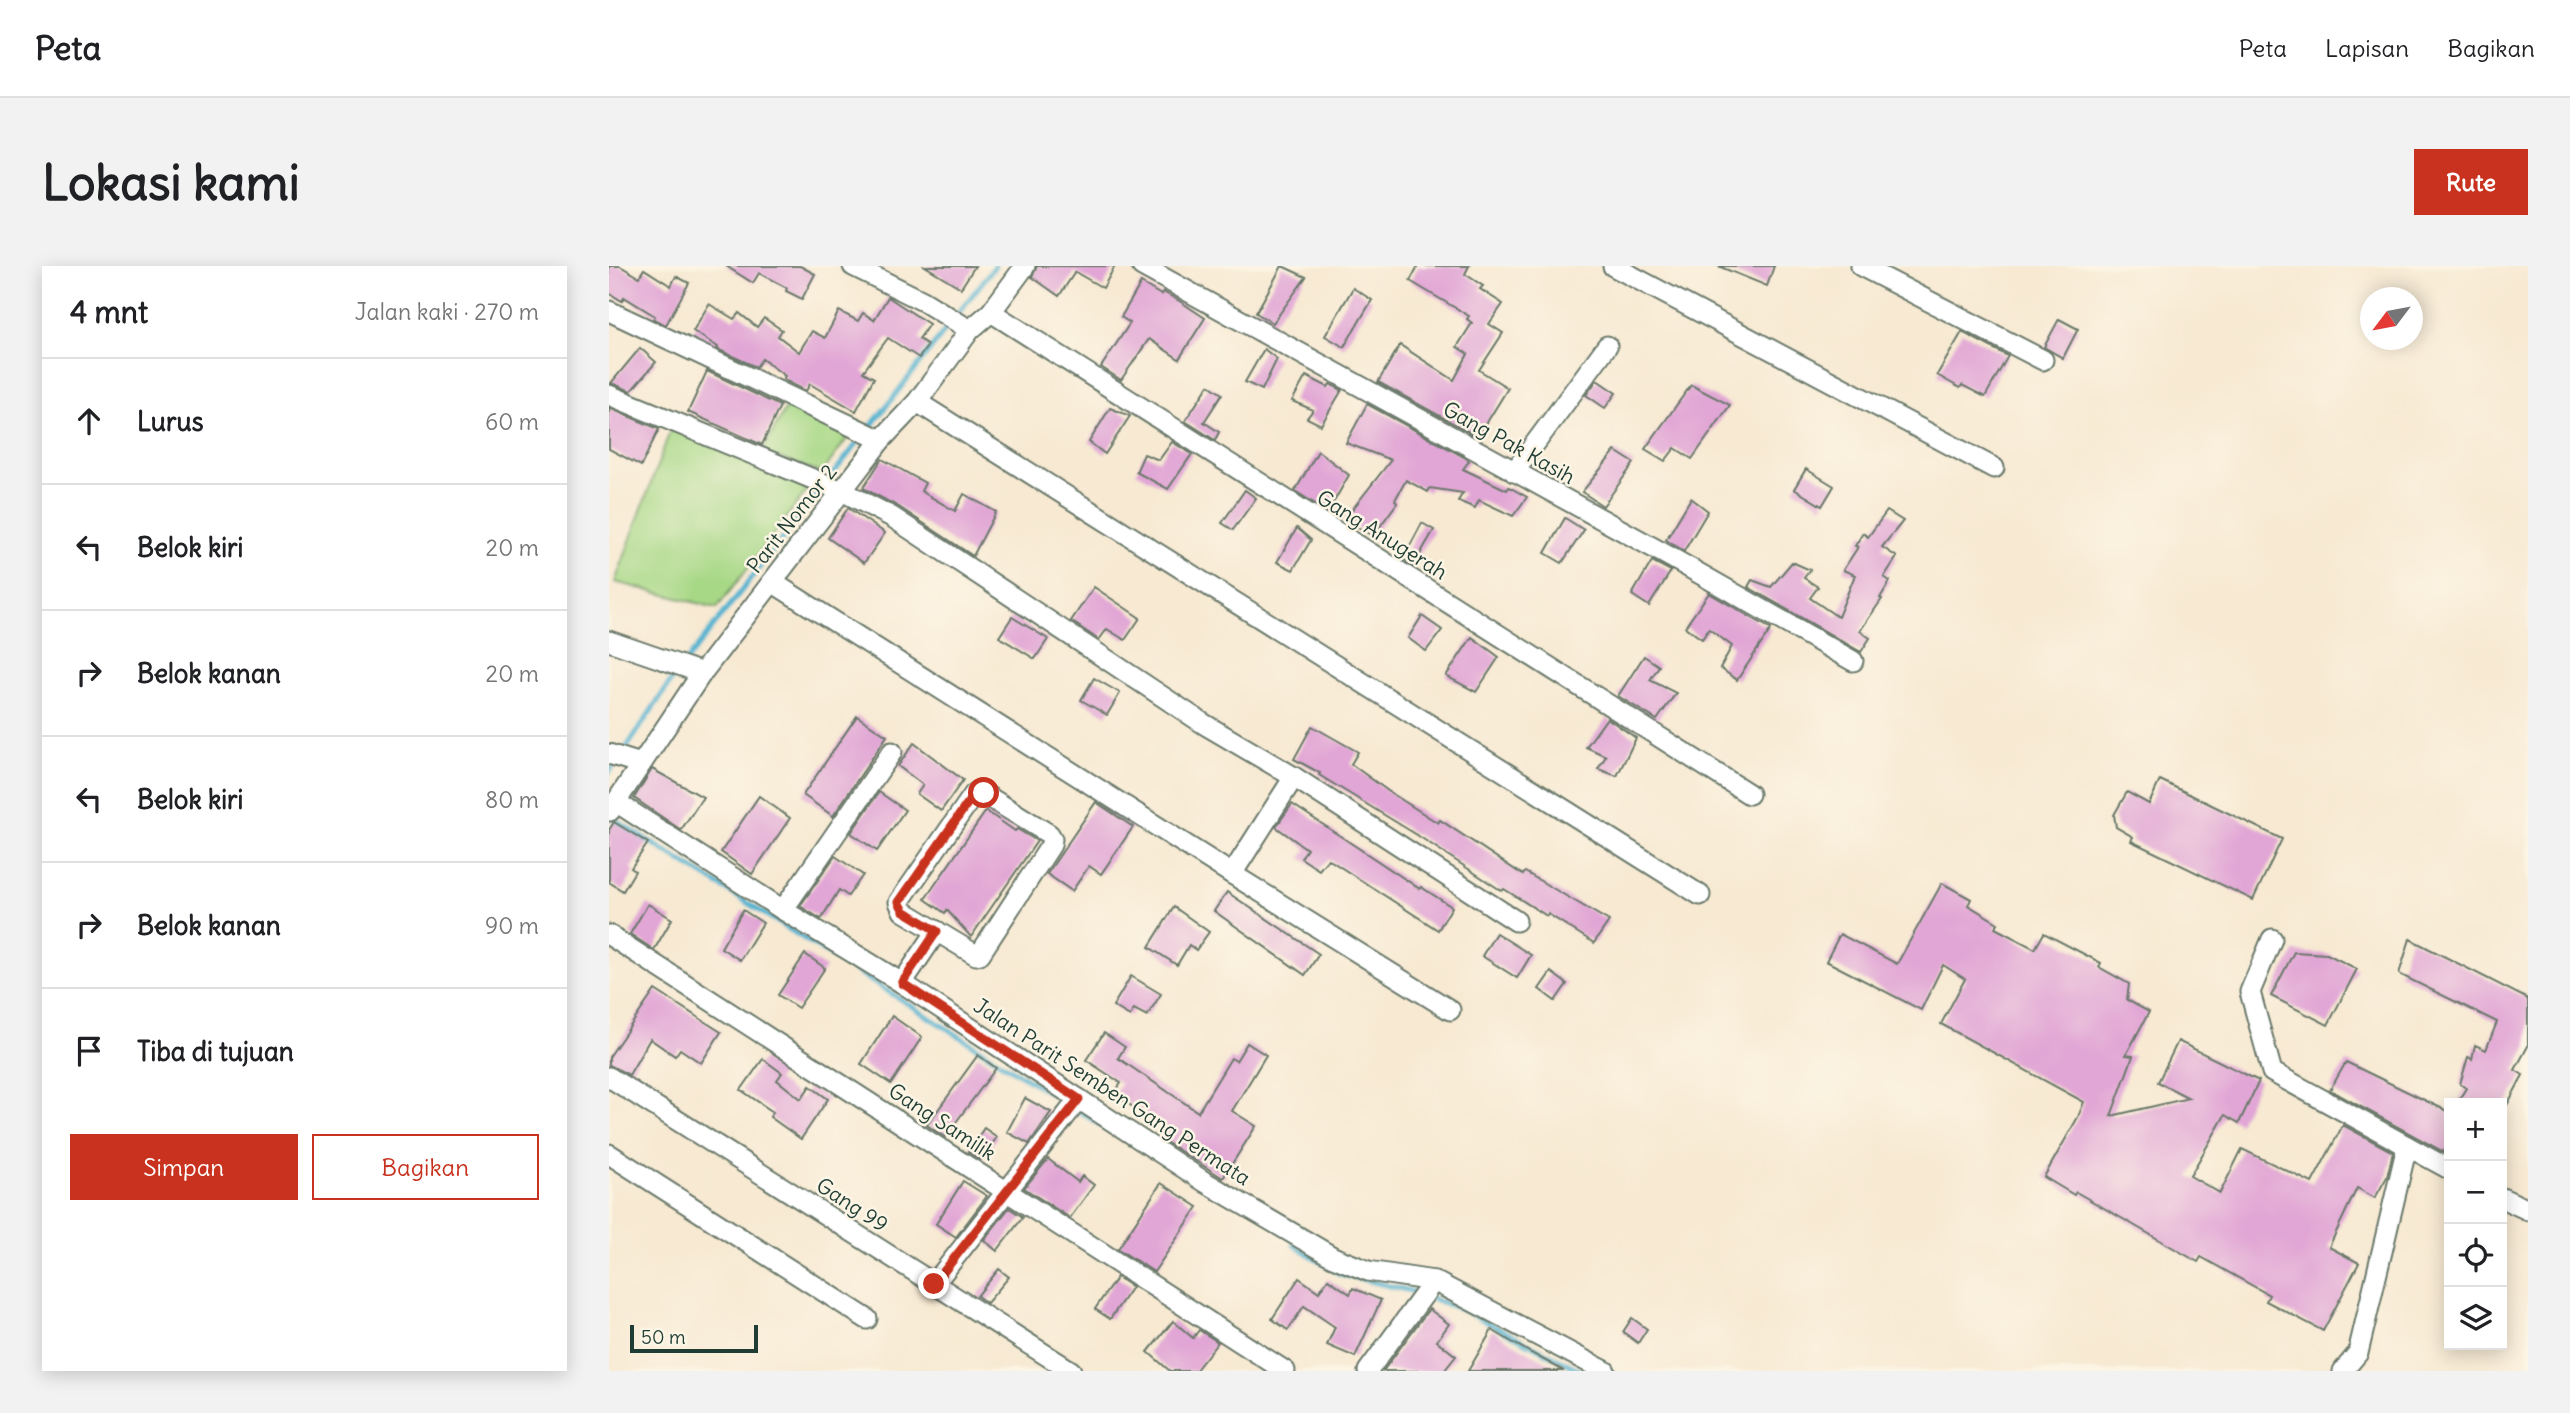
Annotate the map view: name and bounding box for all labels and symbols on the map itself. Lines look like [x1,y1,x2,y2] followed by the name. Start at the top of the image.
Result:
[2360,287,2423,350] north arrow
[1438,395,1580,490] street label: Gang Pak Kasih
[741,459,843,579] street label: Parit Nomor 2
[1312,484,1453,586] street label: Gang Anugerah
[968,777,999,808] route start
[969,992,1256,1191] street label: Jalan Parit Semben Gang Permata
[883,1077,1001,1166] street label: Gang Samilik
[811,1171,893,1238] street label: Gang 99
[918,1268,949,1299] route end
[630,1322,758,1354] scale bar

